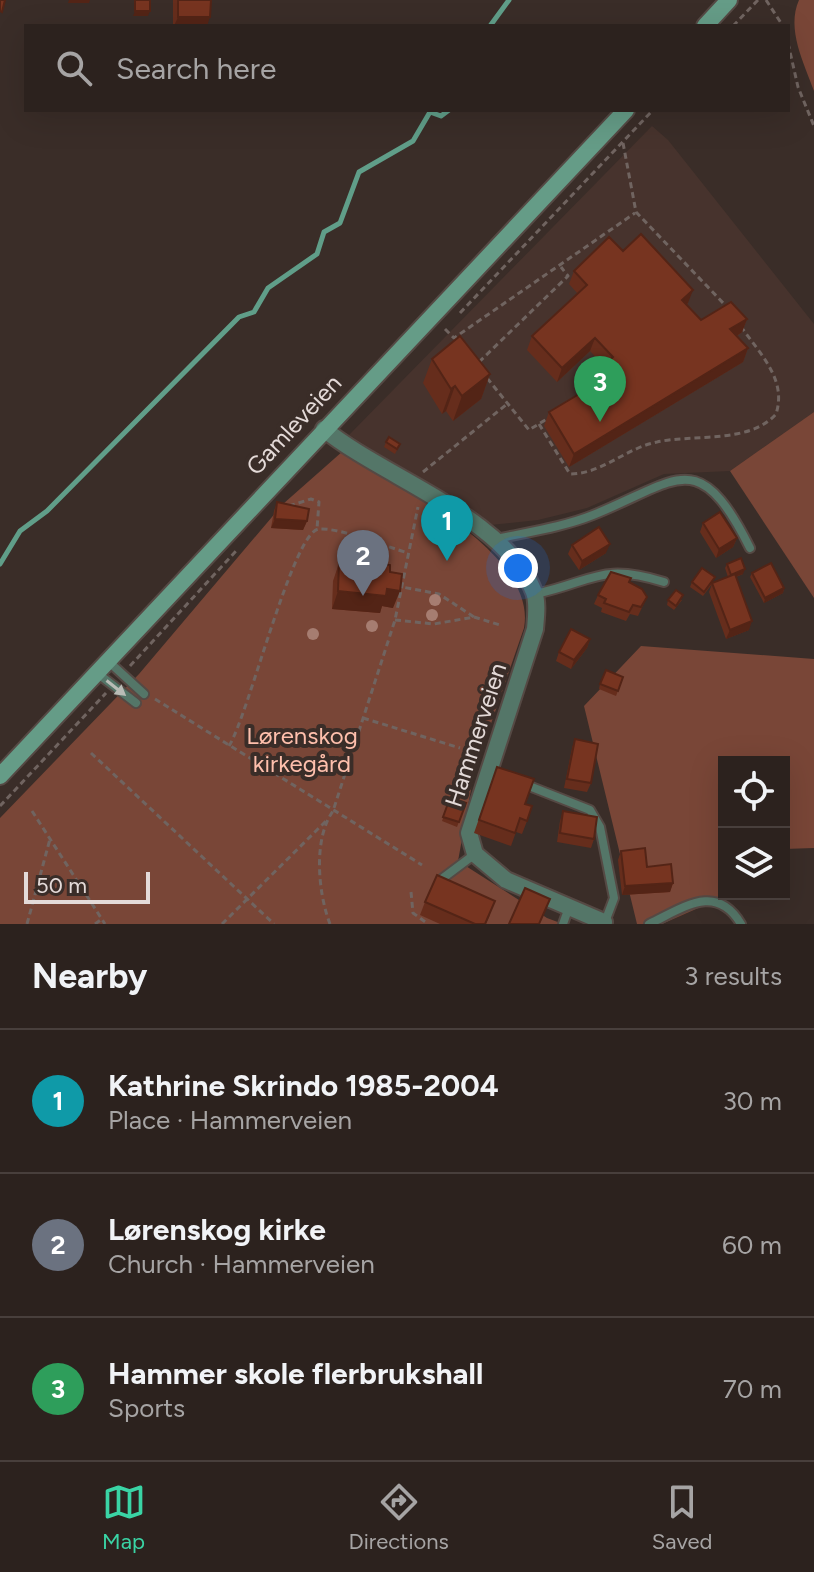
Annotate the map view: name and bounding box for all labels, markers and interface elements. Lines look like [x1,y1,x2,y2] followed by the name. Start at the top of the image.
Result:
[24,24,790,112] search box
[52,46,96,90] icon: search
[116,50,276,87] text: Search here
[574,356,626,422] pin: 3
[240,369,347,481] street label: Gamleveien
[421,495,473,561] pin: 1
[337,530,389,596] pin: 2
[498,548,538,588] your location
[439,659,512,811] street label: Hammerveien
[106,679,126,695] one-way arrow
[246,721,358,778] park label: Lørenskog kirkegård
[718,756,790,900] map controls
[718,756,790,828] button: locate
[718,828,790,900] button: layers
[24,868,150,904] scale bar
[36,872,87,899] text: 50 m
[32,956,147,997] text: Nearby
[684,960,782,992] text: 3 results
[108,1067,499,1104] text: Kathrine Skrindo 1985-2004
[53,1085,63,1117] text: 1
[723,1085,782,1117] text: 30 m
[108,1104,352,1136] text: Place · Hammerveien
[108,1211,326,1248] text: Lørenskog kirke
[50,1229,66,1261] text: 2
[722,1229,782,1261] text: 60 m
[108,1248,375,1280] text: Church · Hammerveien
[108,1355,483,1392] text: Hammer skole flerbrukshall
[51,1373,65,1405] text: 3
[723,1373,782,1405] text: 70 m
[108,1392,185,1424] text: Sports
[102,1480,146,1555] tab: Map
[349,1480,449,1555] tab: Directions
[652,1480,712,1555] tab: Saved

